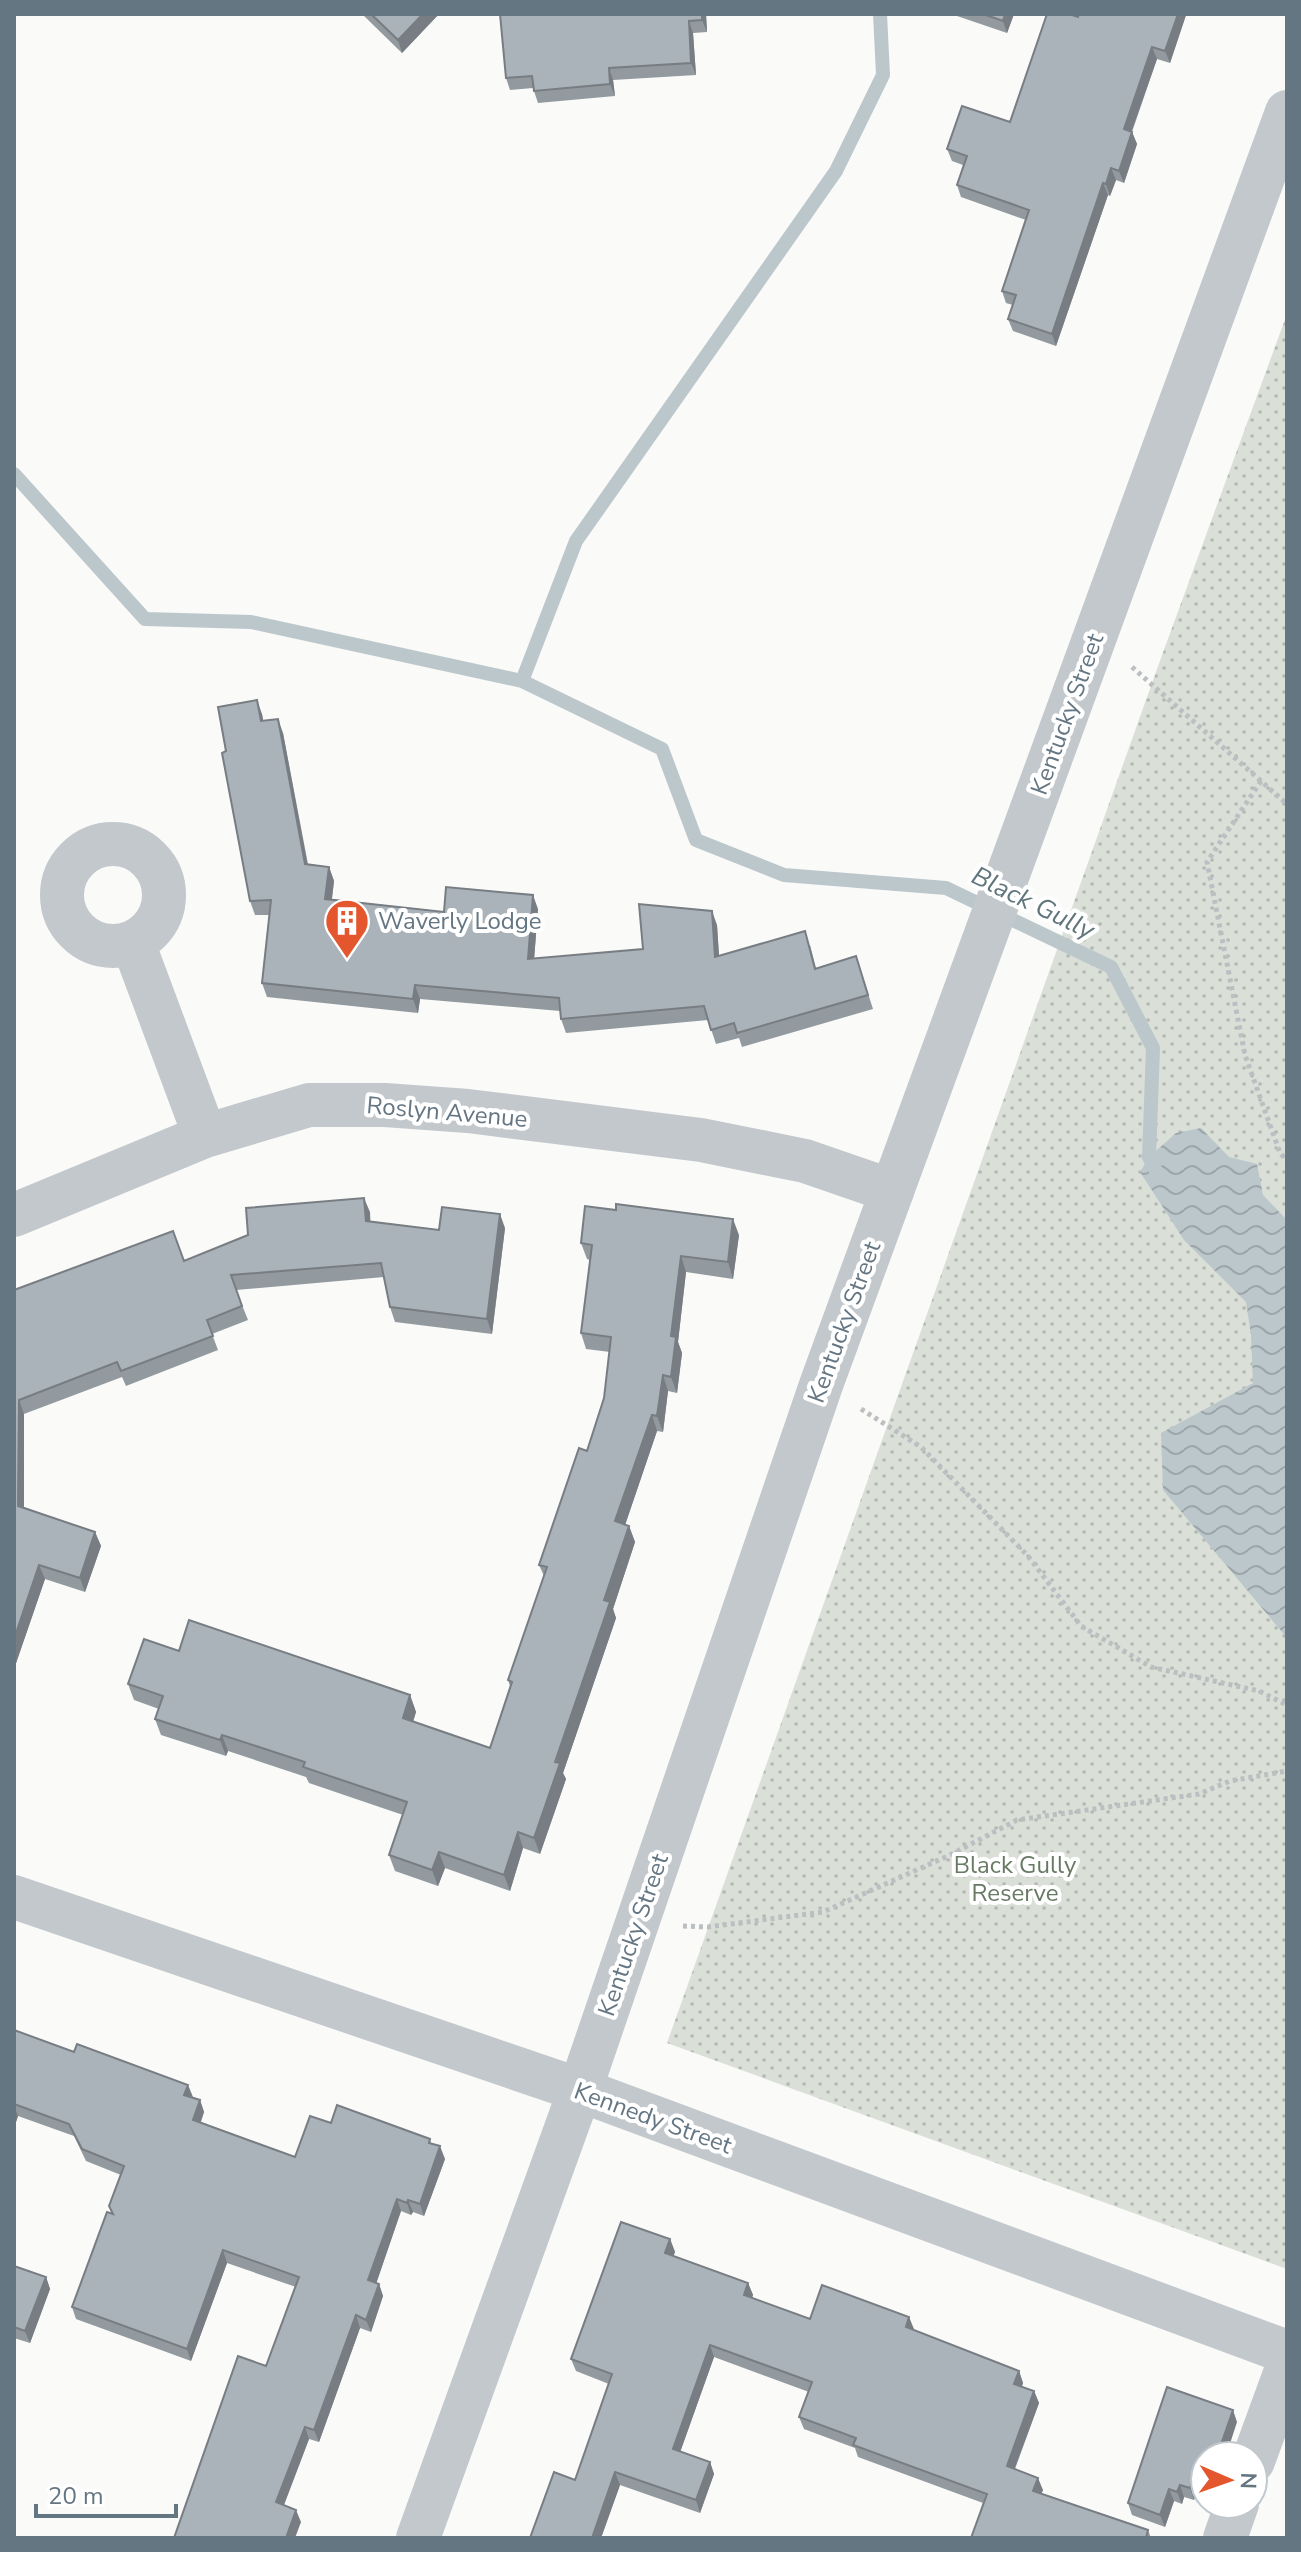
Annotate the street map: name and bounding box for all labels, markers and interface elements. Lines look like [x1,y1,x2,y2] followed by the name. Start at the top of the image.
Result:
[1023,628,1111,799] street label: Kentucky Street
[966,858,1102,949] water label: Black Gully
[323,897,371,960] building icon: Waverly Lodge
[378,905,542,937] place label: Waverly Lodge
[365,1089,529,1135] street label: Roslyn Avenue
[800,1236,888,1407] street label: Kentucky Street
[590,1849,676,2020] street label: Kentucky Street
[954,1849,1077,1909] park label: Black Gully Reserve
[570,2075,737,2162] street label: Kennedy Street
[1189,2440,1269,2520] north arrow
[36,2468,176,2518] scale bar
[1233,2472,1263,2489] text: N
[48,2480,104,2512] text: 20 m

